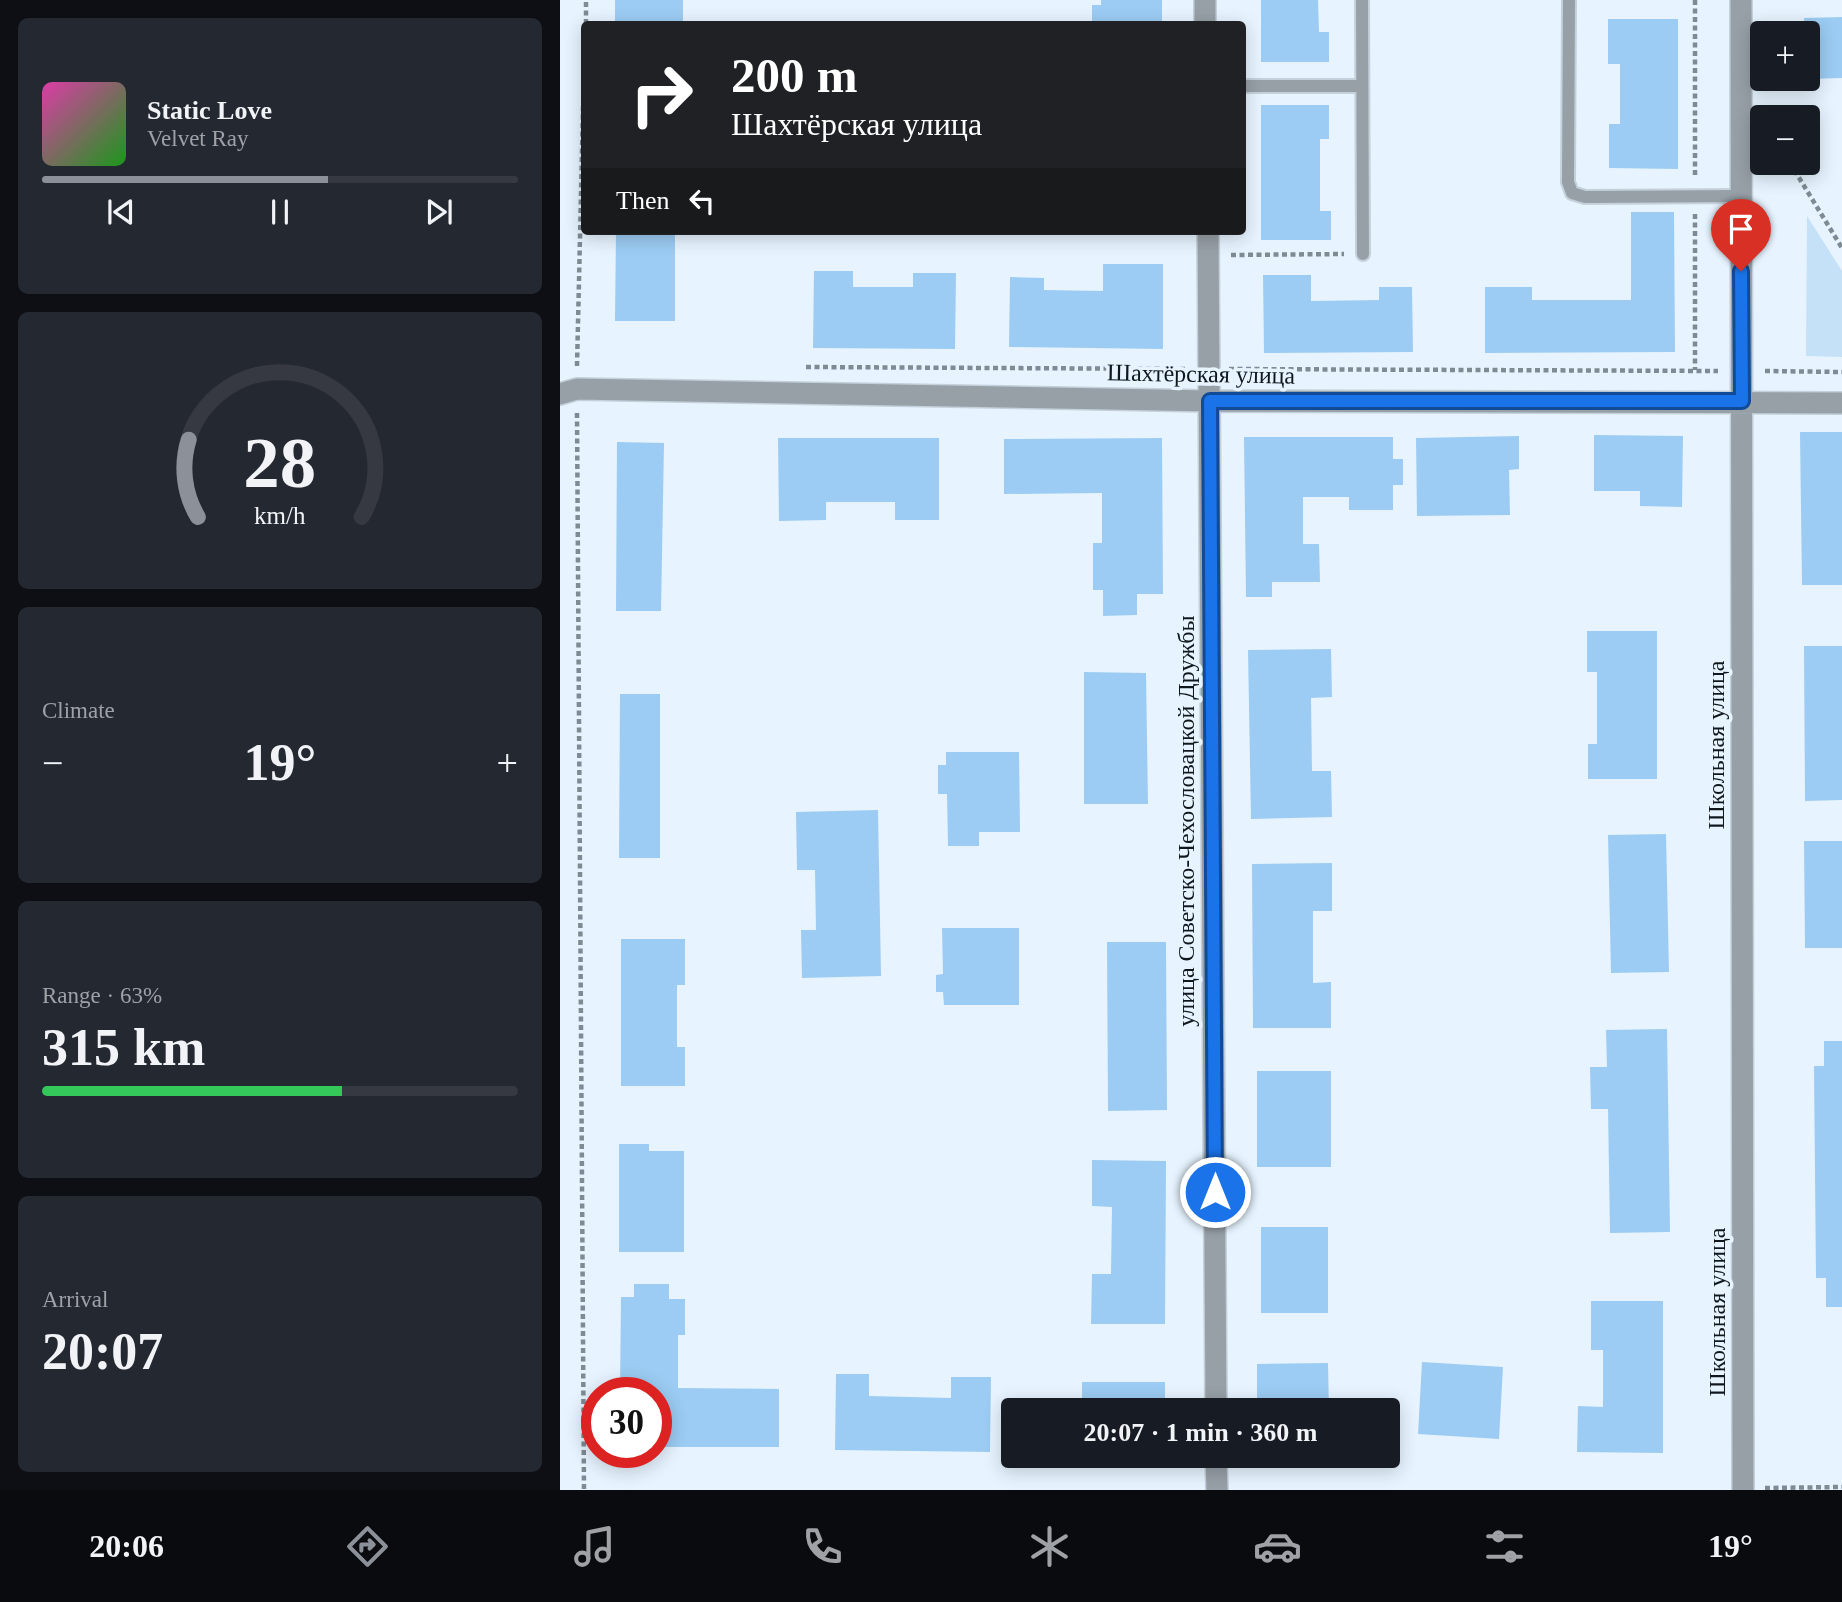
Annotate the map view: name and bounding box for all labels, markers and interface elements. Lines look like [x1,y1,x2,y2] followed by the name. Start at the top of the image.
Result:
[1750,21,1820,175] map controls
[1750,21,1820,91] button: +
[731,48,858,103] text: 200 m
[616,49,707,140] icon: right
[147,96,272,125] text: Static Love
[1750,105,1820,175] button: −
[731,106,982,142] text: Шахтёрская улица
[147,126,249,151] text: Velvet Ray
[683,182,721,220] icon: left
[616,186,669,215] text: Then
[102,193,140,231] icon: previous
[261,193,299,231] icon: pause
[420,193,458,231] icon: next
[1711,199,1771,271] pin
[1722,210,1760,248] icon: arrive
[1107,359,1296,389] street label: Шахтёрская улица
[244,422,316,503] text: 28
[254,501,306,528] text: km/h
[1173,615,1199,1027] street label: улица Советско-Чехословацкой Дружбы
[1703,660,1729,830] street label: Школьная улица
[42,698,115,723] text: Climate
[244,734,316,791] text: 19°
[42,742,63,784] text: −
[497,742,518,784] text: +
[42,983,162,1008] text: Range · 63%
[42,1019,205,1076] text: 315 km
[1178,1155,1252,1229] position arrow
[1704,1227,1730,1397] street label: Школьная улица
[42,1287,108,1312] text: Arrival
[42,1323,163,1380] text: 20:07
[581,1377,672,1468] speed limit sign: 30
[1084,1418,1318,1447] text: 20:07 · 1 min · 360 m
[343,1522,392,1571] icon: directions
[570,1522,619,1571] icon: music
[798,1522,847,1571] icon: phone
[1025,1522,1074,1571] icon: climate
[1253,1522,1302,1571] icon: car
[1480,1522,1529,1571] icon: filters
[89,1528,164,1564] text: 20:06
[1708,1528,1753,1564] text: 19°

